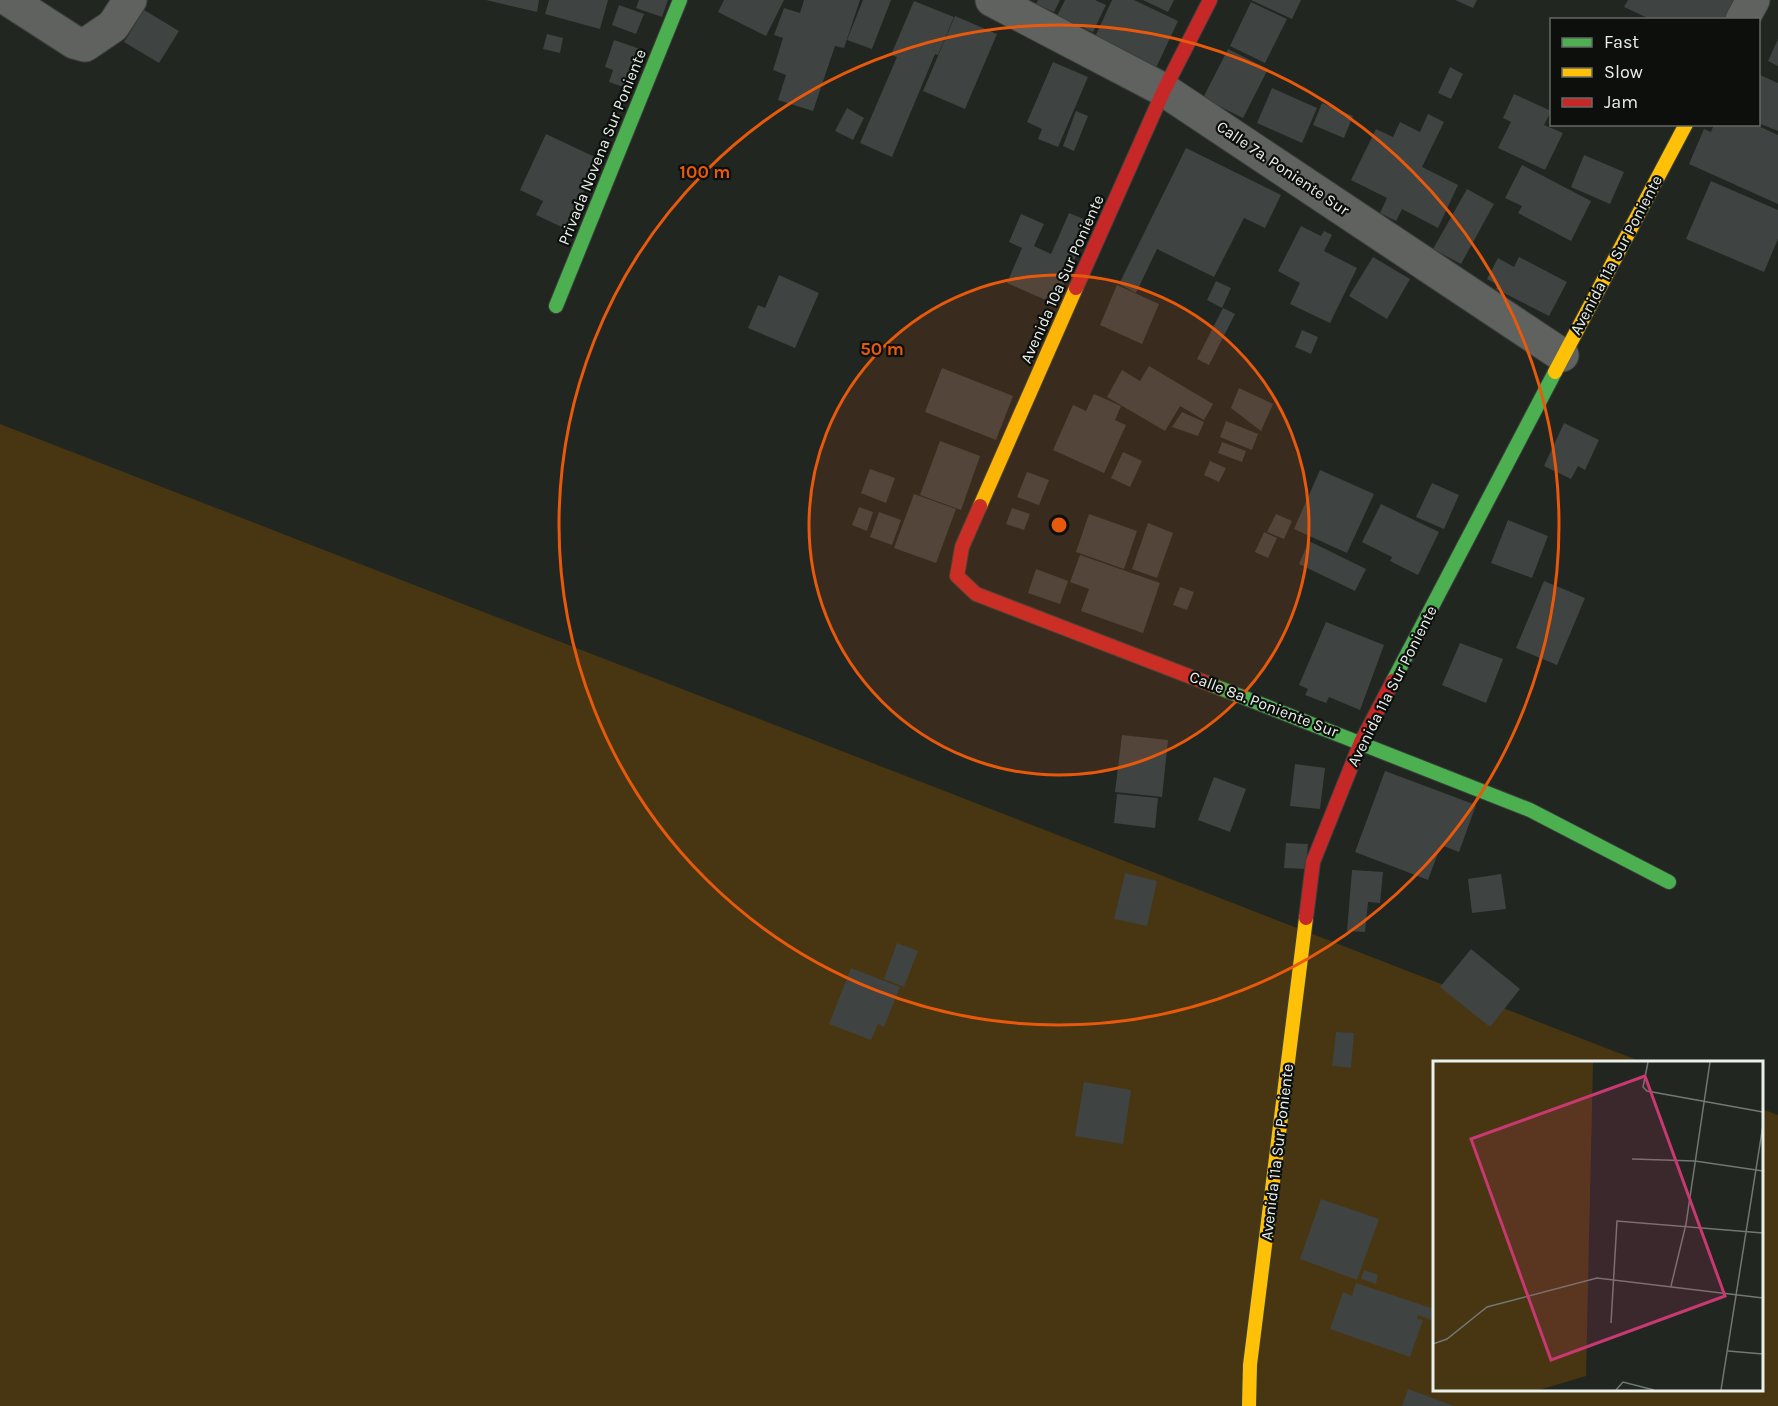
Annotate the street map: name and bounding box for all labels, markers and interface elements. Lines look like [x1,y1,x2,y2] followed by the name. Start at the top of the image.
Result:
[1550,18,1760,126] legend
[1604,31,1639,53] text: Fast
[554,46,650,248] street label: Privada Novena Sur Poniente
[1604,61,1643,83] text: Slow
[1604,91,1638,113] text: Jam
[1213,117,1353,220] street label: Calle 7a. Poniente Sur
[680,161,730,183] text: 100 m
[1566,172,1666,338] street label: Avenida 11a Sur Poniente
[1016,192,1108,366] street label: Avenida 10a Sur Poniente
[860,338,904,360] text: 50 m
[1049,515,1069,535] centre of rings
[1343,602,1441,770] street label: Avenida 11a Sur Poniente
[1187,667,1341,741] street label: Calle 8a. Poniente Sur
[1433,1061,1763,1391] inset map
[1257,1063,1297,1241] street label: Avenida 11a Sur Poniente

